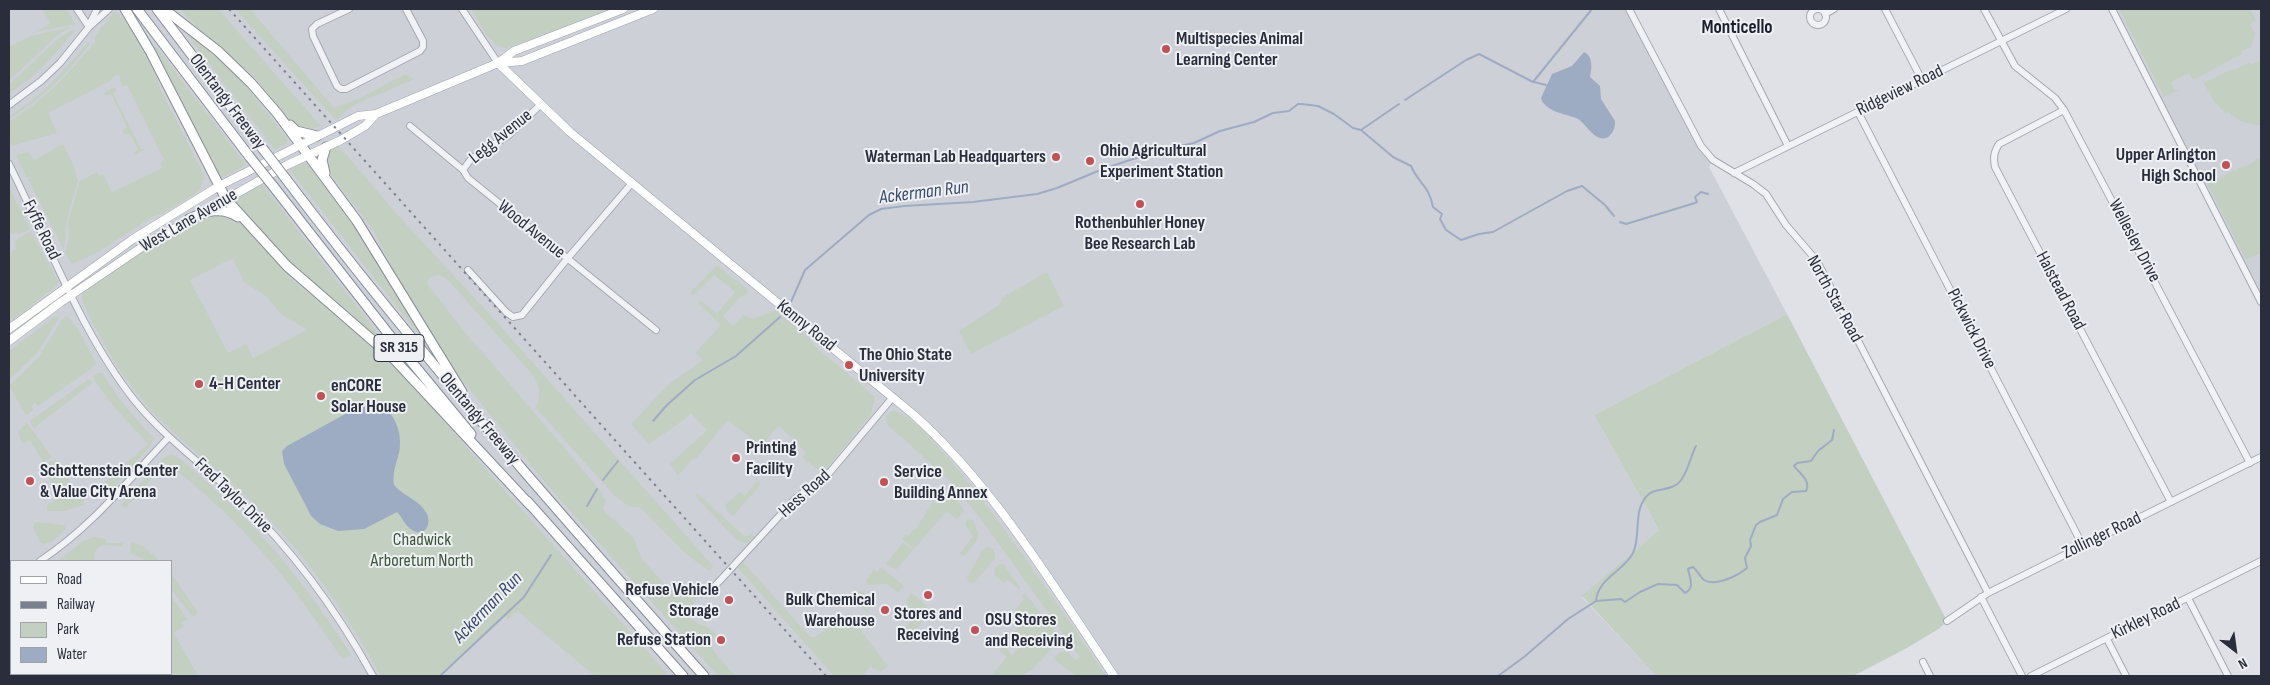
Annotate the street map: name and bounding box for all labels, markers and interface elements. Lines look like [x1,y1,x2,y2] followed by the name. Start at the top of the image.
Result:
[1701,17,1773,39] district label: Monticello
[1176,28,1303,70] place label: Multispecies Animal Learning Center
[1160,43,1172,55] marker: Multispecies Animal Learning Center
[184,50,270,154] street label: Olentangy Freeway
[1853,61,1947,121] street label: Ridgeview Road
[465,105,537,169] street label: Legg Avenue
[1100,140,1223,182] place label: Ohio Agricultural Experiment Station
[2116,144,2216,186] place label: Upper Arlington High School
[865,146,1046,168] place label: Waterman Lab Headquarters
[1050,151,1062,163] marker: Waterman Lab Headquarters
[1084,155,1096,167] marker: Ohio Agricultural Experiment Station
[2220,159,2232,171] marker: Upper Arlington High School
[878,176,970,210] water label: Ackerman Run
[136,184,242,258] street label: West Lane Avenue
[493,196,569,264] street label: Wood Avenue
[2103,196,2165,286] street label: Wellesley Drive
[17,197,65,263] street label: Fyffe Road
[1134,198,1146,210] marker: Rothenbuhler Honey Bee Research Lab
[1075,212,1205,254] place label: Rothenbuhler Honey Bee Research Lab
[2030,248,2090,334] street label: Halstead Road
[1801,252,1867,346] street label: North Star Road
[1942,285,2000,373] street label: Pickwick Drive
[772,296,840,356] street label: Kenny Road
[374,334,424,362] road number: SR 315
[859,344,952,386] place label: The Ohio State University
[843,359,855,371] marker: The Ohio State University
[434,368,524,470] street label: Olentangy Freeway
[209,373,281,395] place label: 4-H Center
[331,375,406,418] place label: enCORE Solar House
[193,378,205,390] marker: 4-H Center
[315,390,327,402] marker: enCORE Solar House
[746,437,797,479] place label: Printing Facility
[730,452,742,464] marker: Printing Facility
[190,454,276,538] street label: Fred Taylor Drive
[40,460,178,502] place label: Schottenstein Center & Value City Arena
[894,461,987,504] place label: Service Building Annex
[775,465,835,523] street label: Hess Road
[24,475,36,487] marker: Schottenstein Center & Value City Arena
[878,476,890,488] marker: Service Building Annex
[2059,508,2145,564] street label: Zollinger Road
[371,529,473,572] park label: Chadwick Arboretum North
[10,560,172,675] legend
[449,568,527,648] water label: Ackerman Run
[57,570,82,589] text: Road
[625,579,719,622] place label: Refuse Vehicle Storage
[786,589,875,632] place label: Bulk Chemical Warehouse
[922,589,934,601] marker: Stores and Receiving
[2108,593,2184,645] street label: Kirkley Road
[723,594,735,606] marker: Refuse Vehicle Storage
[57,595,95,614] text: Railway
[894,603,962,646] place label: Stores and Receiving
[879,604,891,616] marker: Bulk Chemical Warehouse
[985,609,1073,652] place label: OSU Stores and Receiving
[57,620,79,639] text: Park
[969,624,981,636] marker: OSU Stores and Receiving
[2210,625,2260,675] north arrow
[617,629,711,651] place label: Refuse Station
[715,634,727,646] marker: Refuse Station
[57,645,87,664] text: Water
[2235,654,2250,673] text: N

